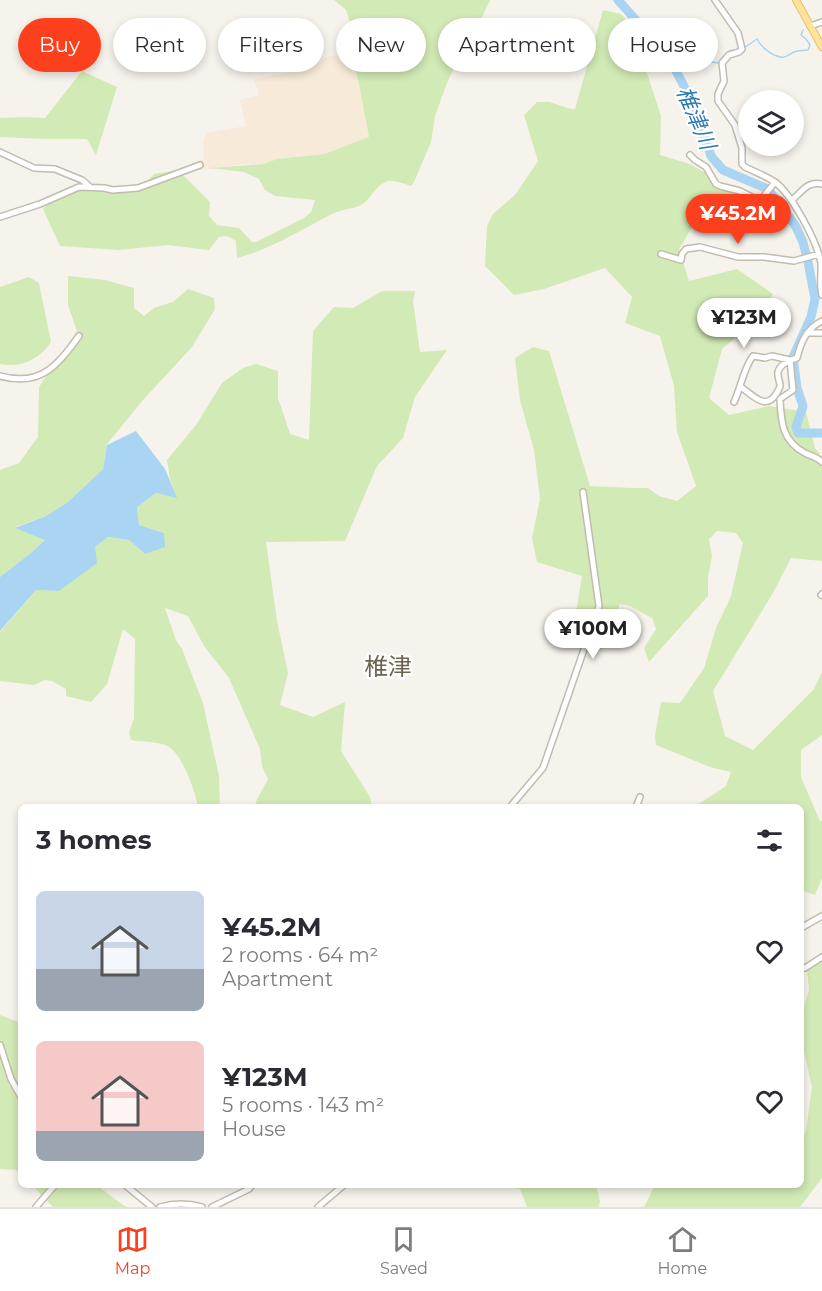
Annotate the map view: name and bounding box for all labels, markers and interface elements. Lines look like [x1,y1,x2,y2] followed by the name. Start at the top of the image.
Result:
[18,18,101,72] chip: Buy
[113,18,206,72] chip: Rent
[218,18,324,72] chip: Filters
[336,18,426,72] chip: New
[438,18,596,72] chip: Apartment
[608,18,718,72] chip: House
[671,82,722,155] water label: 椎津川
[738,90,804,156] map controls
[738,90,804,156] button: layers
[689,194,787,245] pin: ¥45.2M
[700,201,776,225] text: ¥45.2M
[702,298,786,349] pin: ¥123M
[711,305,777,329] text: ¥123M
[551,609,635,660] pin: ¥100M
[558,616,628,640] text: ¥100M
[364,652,412,681] district label: 椎津
[36,824,151,856] text: 3 homes
[753,824,786,857] icon: filters
[222,911,322,943] text: ¥45.2M
[84,915,156,987] icon: home
[753,935,786,968] icon: heart
[222,943,378,967] text: 2 rooms · 64 m²
[222,967,333,991] text: Apartment
[222,1061,308,1093] text: ¥123M
[84,1065,156,1137] icon: home
[753,1085,786,1118] icon: heart
[222,1093,384,1117] text: 5 rooms · 143 m²
[222,1117,286,1141] text: House
[115,1223,150,1278] tab: Map
[380,1223,428,1278] tab: Saved
[658,1223,707,1278] tab: Home

